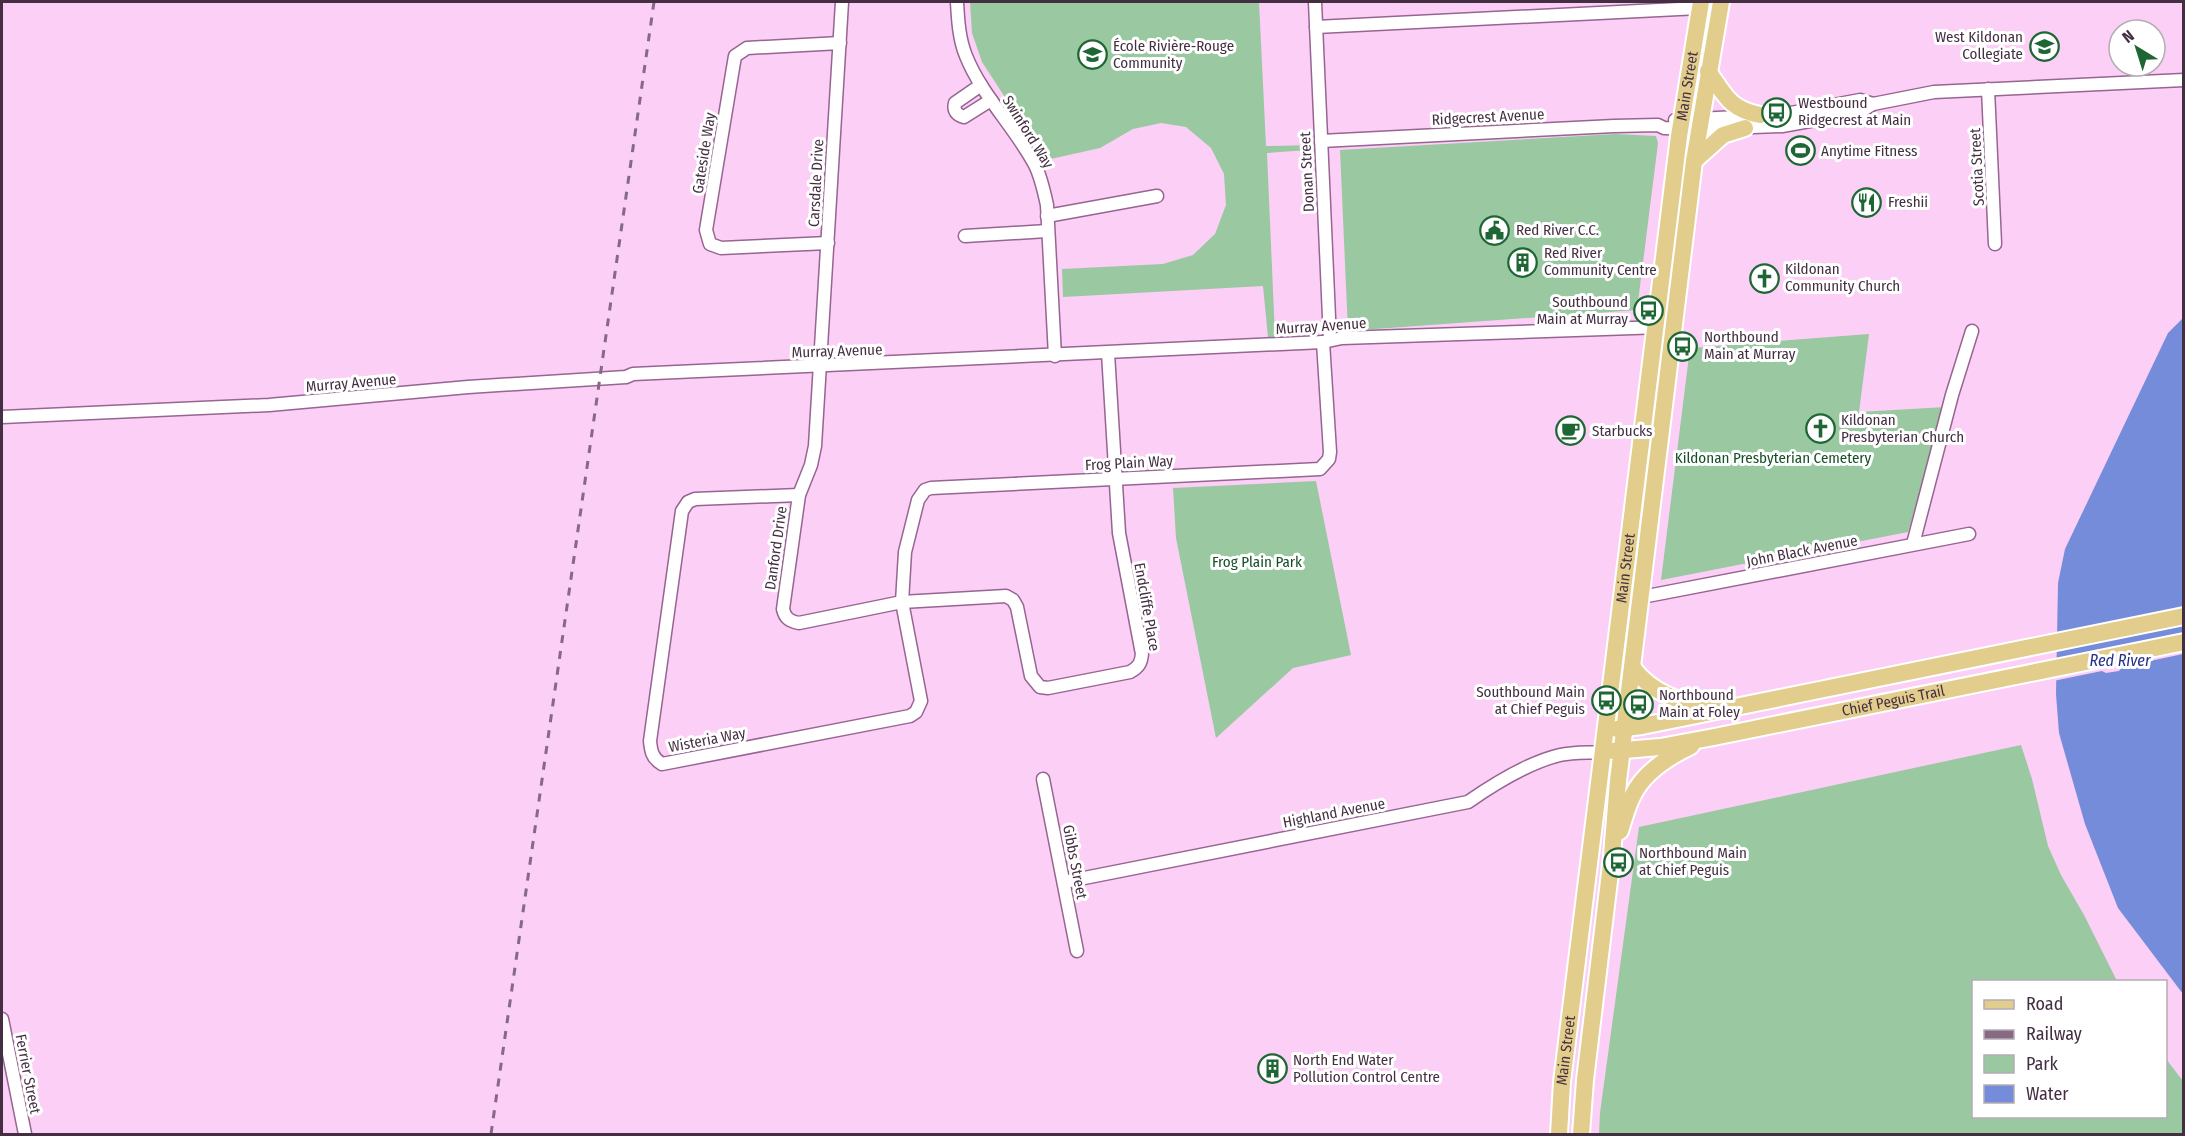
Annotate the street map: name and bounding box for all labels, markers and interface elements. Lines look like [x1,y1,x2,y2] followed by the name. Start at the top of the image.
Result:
[2107,18,2167,78] north arrow
[2118,26,2138,47] text: N
[1935,28,2023,63] place label: West Kildonan Collegiate
[2028,30,2060,62] school or university icon: West Kildonan Collegiate
[1113,37,1234,72] place label: École Rivière-Rouge Community
[1076,39,1108,71] school or university icon: École Rivière-Rouge Community
[1673,50,1702,122] street label: Main Street
[999,92,1058,172] street label: Swinford Way
[1798,94,1911,129] place label: Westbound Ridgecrest at Main
[1761,96,1793,128] bus stop icon: Westbound Ridgecrest at Main
[1431,105,1545,129] street label: Ridgecrest Avenue
[689,111,719,195] street label: Gateside Way
[1966,128,1988,206] street label: Scotia Street
[1296,131,1318,213] street label: Donan Street
[1784,135,1816,167] sports icon: Anytime Fitness
[805,139,827,227] street label: Carsdale Drive
[1821,142,1917,160] place label: Anytime Fitness
[1851,186,1883,218] restaurant icon: Freshii
[1888,193,1928,211] place label: Freshii
[1479,214,1511,246] public building icon: Red River C.C.
[1516,221,1599,239] place label: Red River C.C.
[1544,244,1657,279] place label: Red River Community Centre
[1507,246,1539,278] building icon: Red River Community Centre
[1785,260,1900,295] place label: Kildonan Community Church
[1748,262,1780,294] church icon: Kildonan Community Church
[1537,293,1628,328] place label: Southbound Main at Murray
[1633,295,1665,327] bus stop icon: Southbound Main at Murray
[1275,314,1367,338] street label: Murray Avenue
[1704,328,1796,363] place label: Northbound Main at Murray
[1667,330,1699,362] bus stop icon: Northbound Main at Murray
[791,340,883,362] street label: Murray Avenue
[305,370,397,396] street label: Murray Avenue
[1841,411,1964,446] place label: Kildonan Presbyterian Church
[1804,413,1836,445] church icon: Kildonan Presbyterian Church
[1555,415,1587,447] cafe icon: Starbucks
[1592,422,1652,440] place label: Starbucks
[1675,449,1872,467] park label: Kildonan Presbyterian Cemetery
[1085,452,1174,474] street label: Frog Plain Way
[761,505,791,591] street label: Danford Drive
[1745,531,1859,571] street label: John Black Avenue
[1612,532,1639,604] street label: Main Street
[1212,553,1302,571] park label: Frog Plain Park
[1130,561,1164,653] street label: Endcliffe Place
[2090,651,2151,670] water label: Red River
[1840,682,1946,720] street label: Chief Peguis Trail
[1476,683,1585,718] place label: Southbound Main at Chief Peguis
[1590,685,1622,717] bus stop icon: Southbound Main at Chief Peguis
[1659,686,1740,721] place label: Northbound Main at Foley
[1622,688,1654,720] bus stop icon: Northbound Main at Foley
[667,724,747,756] street label: Wisteria Way
[1281,794,1387,832] street label: Highland Avenue
[1059,823,1091,901] street label: Gibbs Street
[1639,844,1747,879] place label: Northbound Main at Chief Peguis
[1602,846,1634,878] bus stop icon: Northbound Main at Chief Peguis
[1972,980,2167,1118] legend
[2026,993,2063,1015] text: Road
[1553,1014,1579,1086] street label: Main Street
[2026,1023,2082,1045] text: Railway
[11,1033,45,1115] street label: Ferrier Street
[1293,1051,1440,1086] place label: North End Water Pollution Control Centre
[1256,1053,1288,1085] building icon: North End Water Pollution Control Centre
[2026,1053,2059,1075] text: Park
[2026,1083,2069,1105] text: Water

